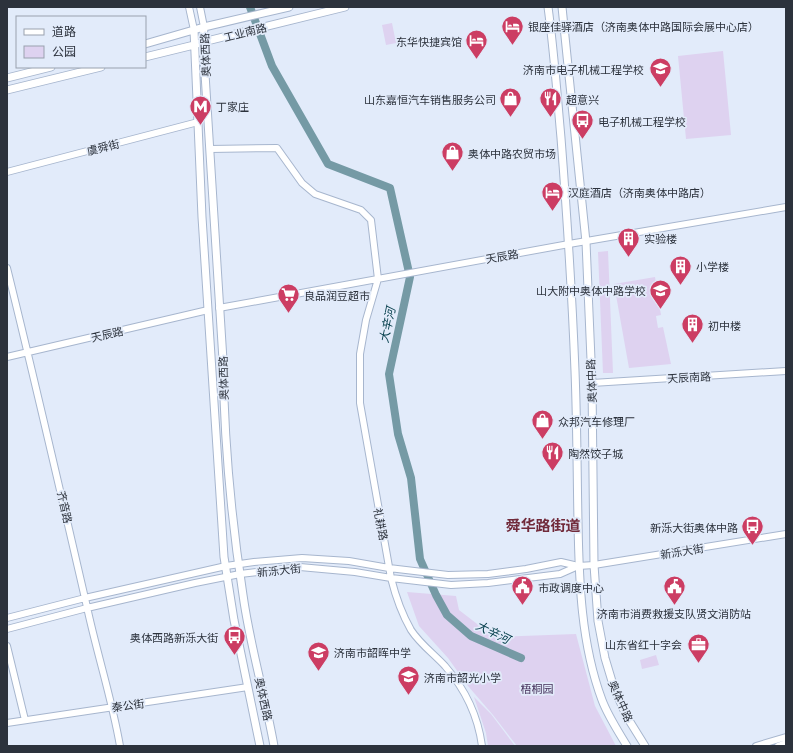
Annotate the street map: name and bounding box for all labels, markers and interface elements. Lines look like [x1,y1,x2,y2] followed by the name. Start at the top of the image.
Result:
[499,13,525,46] hotel icon: 银座佳驿酒店（济南奥体中路国际会展中心店）
[16,16,146,68] legend
[222,19,268,45] street label: 工业南路
[528,19,759,34] place label: 银座佳驿酒店（济南奥体中路国际会展中心店）
[52,23,76,40] text: 道路
[464,28,490,61] hotel icon: 东华快捷宾馆
[197,33,213,77] street label: 奥体西路
[396,34,462,49] place label: 东华快捷宾馆
[52,43,76,60] text: 公园
[647,56,673,89] school or university icon: 济南市电子机械工程学校
[523,62,644,77] place label: 济南市电子机械工程学校
[498,86,524,119] shop icon: 山东嘉恒汽车销售服务公司
[537,86,563,119] restaurant icon: 超意兴
[364,92,496,107] place label: 山东嘉恒汽车销售服务公司
[566,92,599,107] place label: 超意兴
[188,93,214,126] metro station icon: 丁家庄
[216,99,249,114] place label: 丁家庄
[569,108,595,141] bus stop icon: 电子机械工程学校
[598,114,686,129] place label: 电子机械工程学校
[85,136,121,158] street label: 虞舜街
[440,140,466,173] shop icon: 奥体中路农贸市场
[468,146,556,161] place label: 奥体中路农贸市场
[539,179,565,212] hotel icon: 汉庭酒店（济南奥体中路店）
[568,185,711,200] place label: 汉庭酒店（济南奥体中路店）
[615,225,641,258] building icon: 实验楼
[644,231,677,246] place label: 实验楼
[484,246,520,266] street label: 天辰路
[668,253,694,286] building icon: 小学楼
[696,259,729,274] place label: 小学楼
[648,277,674,310] school or university icon: 山大附中奥体中路学校
[276,282,302,315] supermarket icon: 良品润豆超市
[536,283,646,298] place label: 山大附中奥体中路学校
[304,288,370,303] place label: 良品润豆超市
[375,304,399,344] water label: 大辛河
[679,312,705,345] building icon: 初中楼
[708,318,741,333] place label: 初中楼
[89,323,125,345] street label: 天辰路
[215,356,231,400] street label: 奥体西路
[583,359,599,403] street label: 奥体中路
[667,368,711,386] street label: 天辰南路
[529,408,555,441] shop icon: 众邦汽车修理厂
[558,414,635,429] place label: 众邦汽车修理厂
[540,440,566,473] restaurant icon: 陶然饺子城
[568,446,623,461] place label: 陶然饺子城
[54,489,76,525] street label: 齐音路
[370,506,392,542] street label: 礼耕路
[740,514,766,547] bus stop icon: 新泺大街奥体中路
[505,515,581,535] district label: 舜华路街道
[650,520,738,535] place label: 新泺大街奥体中路
[659,540,705,562] street label: 新泺大街
[256,560,302,580] street label: 新泺大街
[510,574,536,607] public building icon: 市政调度中心
[661,574,687,607] public building icon: 济南市消费救援支队贤文消防站
[538,580,604,595] place label: 市政调度中心
[597,606,751,621] place label: 济南市消费救援支队贤文消防站
[473,616,515,648] water label: 大辛河
[221,624,247,657] bus stop icon: 奥体西路新泺大街
[130,630,218,645] place label: 奥体西路新泺大街
[685,631,711,664] office icon: 山东省红十字会
[605,637,682,652] place label: 山东省红十字会
[306,639,332,672] school or university icon: 济南市韶晖中学
[334,645,411,660] place label: 济南市韶晖中学
[396,664,422,697] school or university icon: 济南市韶光小学
[424,670,501,685] place label: 济南市韶光小学
[252,676,276,722] street label: 奥体西路
[605,678,637,724] street label: 奥体中路
[521,681,554,696] park label: 梧桐园
[111,695,145,715] street label: 秦公街

